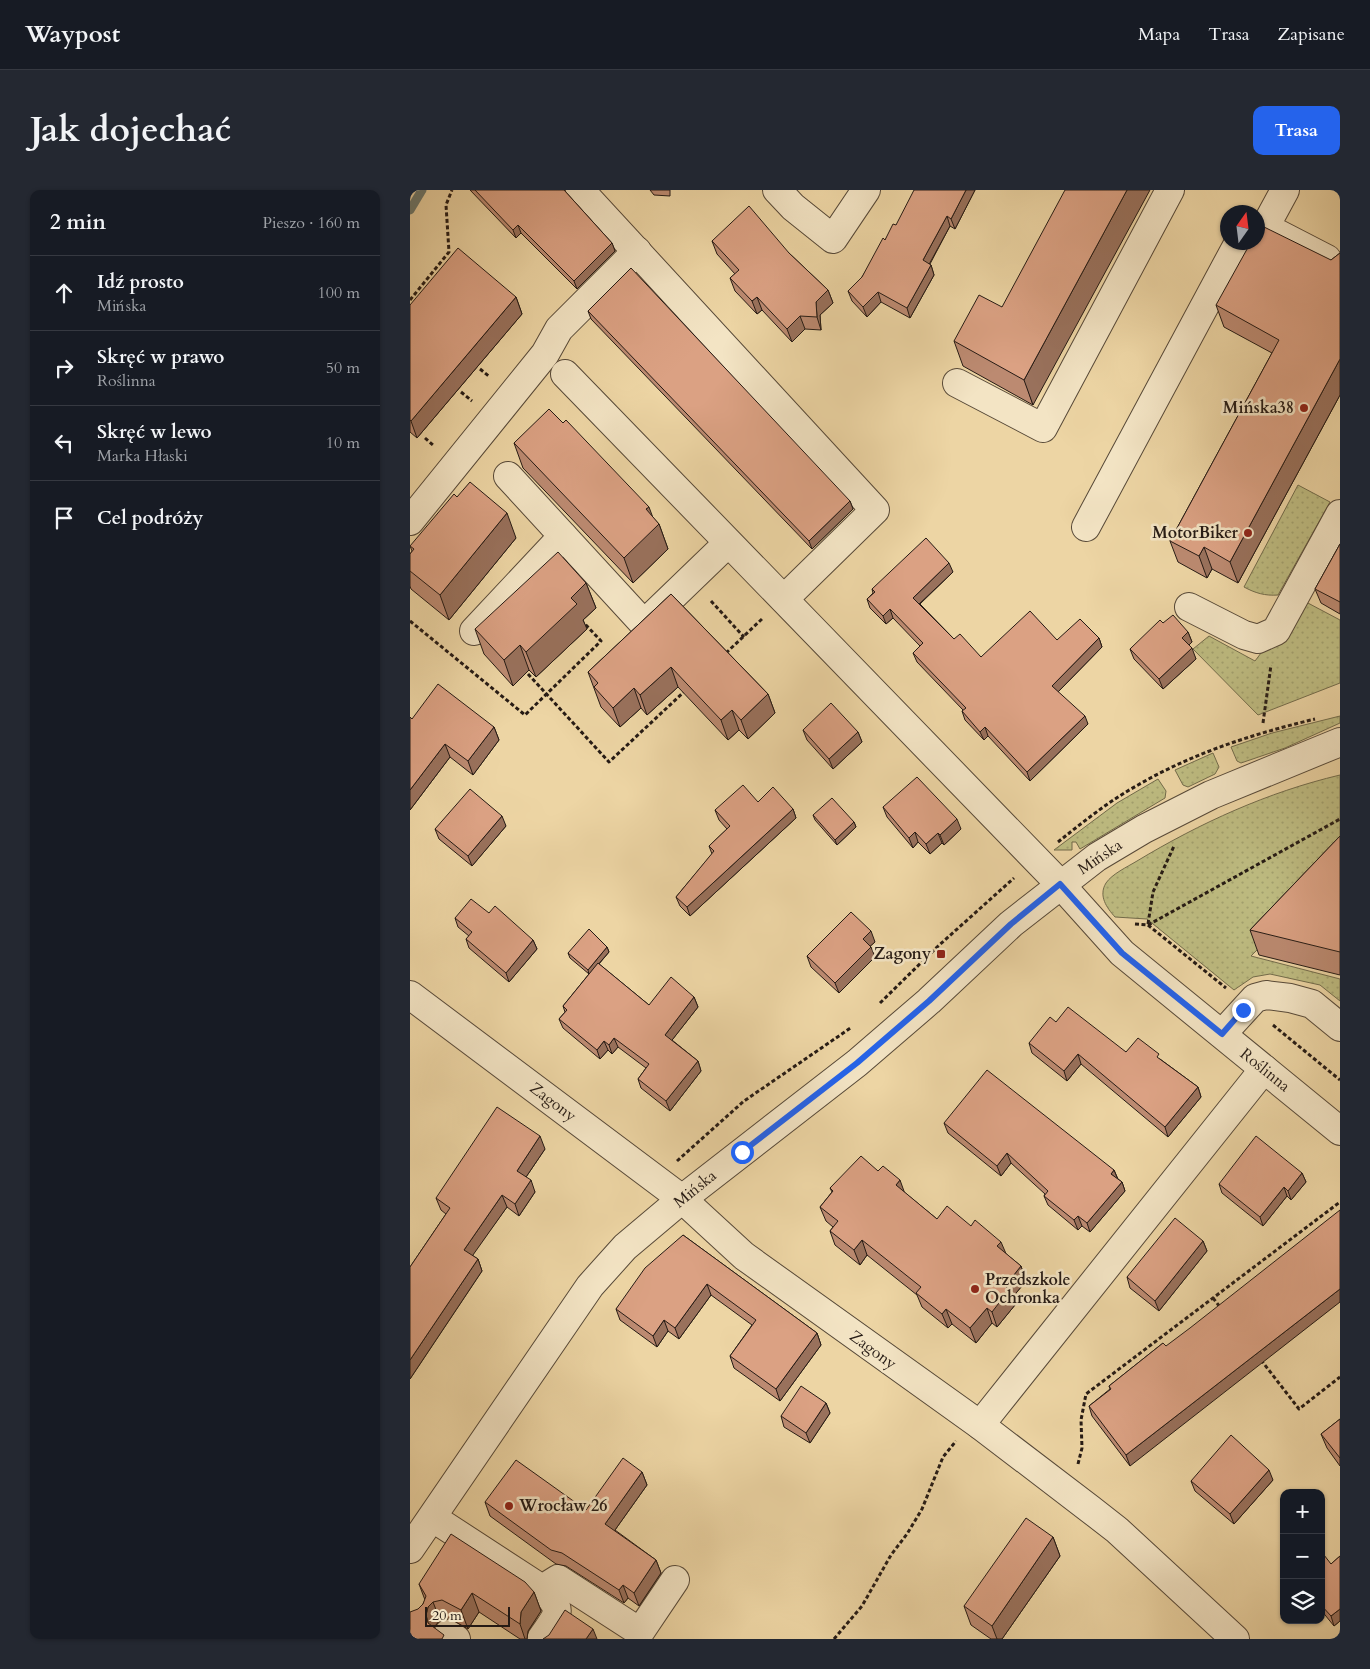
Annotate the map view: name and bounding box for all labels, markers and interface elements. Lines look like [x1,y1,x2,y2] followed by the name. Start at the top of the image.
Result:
[25,18,120,51] text: Waypost
[1138,22,1180,47] text: Mapa
[1208,22,1250,47] text: Trasa
[1278,22,1345,47] text: Zapisane
[30,106,231,154] text: Jak dojechać
[1253,106,1340,155] button: Trasa
[1220,205,1265,250] north arrow
[50,208,106,237] text: 2 min
[263,212,360,234] text: Pieszo · 160 m
[97,269,184,295] text: Idź prosto
[50,279,78,307] icon: ahead
[318,282,360,304] text: 100 m
[97,295,147,317] text: Mińska
[97,344,224,370] text: Skręć w prawo
[50,354,78,382] icon: right
[326,357,360,379] text: 50 m
[97,370,156,392] text: Roślinna
[1223,397,1294,419] place label: Mińska38
[1298,402,1310,414] marker: Mińska38
[97,419,212,445] text: Skręć w lewo
[50,429,78,457] icon: left
[326,432,360,454] text: 10 m
[97,445,188,467] text: Marka Hłaski
[50,504,78,532] icon: arrive
[97,505,203,531] text: Cel podróży
[1152,522,1239,544] place label: MotorBiker
[1242,527,1254,539] marker: MotorBiker
[1073,834,1127,880] street label: Mińska
[873,943,931,965] place label: Zagony
[935,948,947,960] marker: Zagony
[1232,999,1255,1022] route end
[1235,1043,1295,1097] street label: Roślinna
[525,1077,581,1127] street label: Zagony
[731,1141,754,1164] route start
[669,1165,721,1213] street label: Mińska
[985,1269,1071,1309] place label: Przedszkole Ochronka
[969,1283,981,1295] marker: Przedszkole Ochronka
[845,1325,902,1375] street label: Zagony
[1280,1489,1325,1624] map controls
[1280,1489,1325,1534] button: +
[518,1495,607,1517] place label: Wrocław 26
[503,1500,515,1512] marker: Wrocław 26
[1280,1534,1325,1579] button: −
[1280,1579,1325,1624] button: layers
[425,1604,510,1627] scale bar
[432,1606,462,1625] text: 20 m

